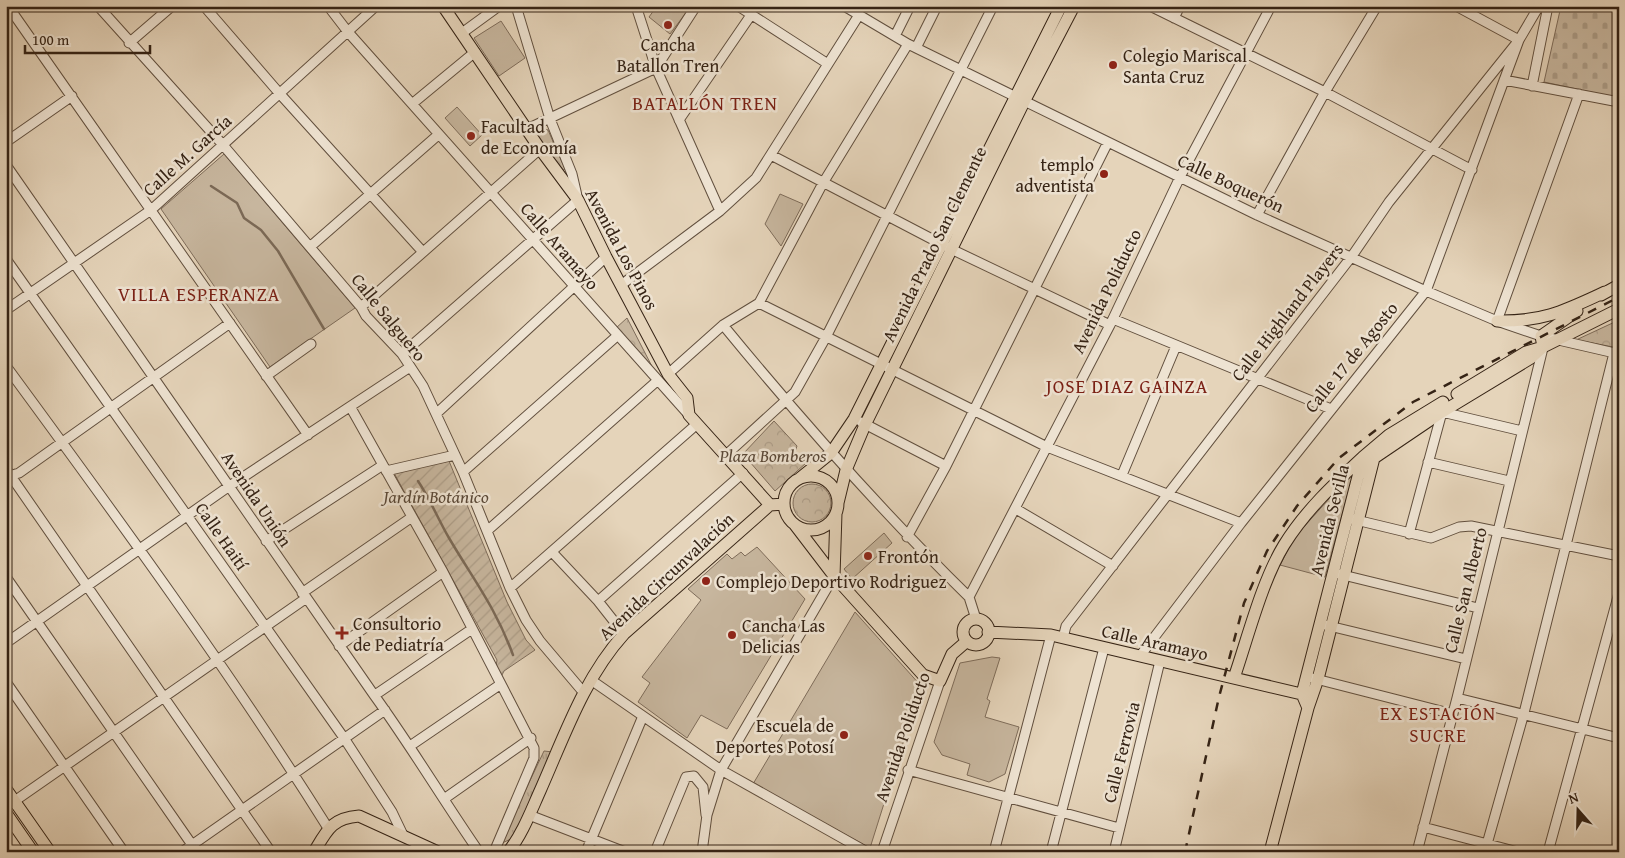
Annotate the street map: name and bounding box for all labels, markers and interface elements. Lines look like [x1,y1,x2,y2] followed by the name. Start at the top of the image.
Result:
[662,19,674,31] marker: Cancha Batallon Tren
[25,22,150,54] scale bar
[32,29,70,50] text: 100 m
[617,31,719,79] place label: Cancha Batallon Tren
[1123,42,1247,90] place label: Colegio Mariscal Santa Cruz
[1107,59,1119,71] marker: Colegio Mariscal Santa Cruz
[632,89,778,117] district label: BATALLÓN TREN
[136,107,238,202] street label: Calle M. García
[481,113,577,161] place label: Facultad de Economía
[465,130,477,142] marker: Facultad de Economía
[875,141,993,347] street label: Avenida Prado San Clemente
[1173,147,1289,219] street label: Calle Boquerón
[1015,151,1094,199] place label: templo adventista
[1098,168,1110,180] marker: templo adventista
[579,183,665,315] street label: Avenida Los Pinos
[514,196,606,296] street label: Calle Aramayo
[1064,224,1148,358] street label: Avenida Poliducto
[1224,237,1350,387] street label: Calle Highland Players
[345,267,433,367] street label: Calle Salguero
[118,280,280,308] district label: VILLA ESPERANZA
[1298,296,1404,418] street label: Calle 17 de Agosto
[1044,372,1208,400] district label: JOSE DIAZ GAINZA
[719,442,827,469] park label: Plaza Bomberos
[215,446,299,552] street label: Avenida Unión
[1302,461,1356,579] street label: Avenida Sevilla
[380,483,489,510] park label: Jardín Botánico
[189,496,256,576] street label: Calle Haití
[592,506,740,646] street label: Avenida Circunvalación
[1436,524,1494,656] street label: Calle San Alberto
[878,543,939,570] place label: Frontón
[862,550,874,562] marker: Frontón
[716,568,946,595] place label: Complejo Deportivo Rodriguez
[700,575,712,587] marker: Complejo Deportivo Rodriguez
[353,610,444,658] place label: Consultorio de Pediatría
[742,612,825,660] place label: Cancha Las Delicias
[1099,617,1211,667] street label: Calle Aramayo
[335,626,349,640] marker: Consultorio de Pediatría
[726,629,738,641] marker: Cancha Las Delicias
[867,668,937,806] street label: Avenida Poliducto
[1095,698,1147,805] street label: Calle Ferrovia
[1380,699,1496,749] district label: EX ESTACIÓN SUCRE
[716,712,835,760] place label: Escuela de Deportes Potosí
[838,729,850,741] marker: Escuela de Deportes Potosí
[1552,786,1602,836] north arrow
[1566,787,1582,809] text: N

